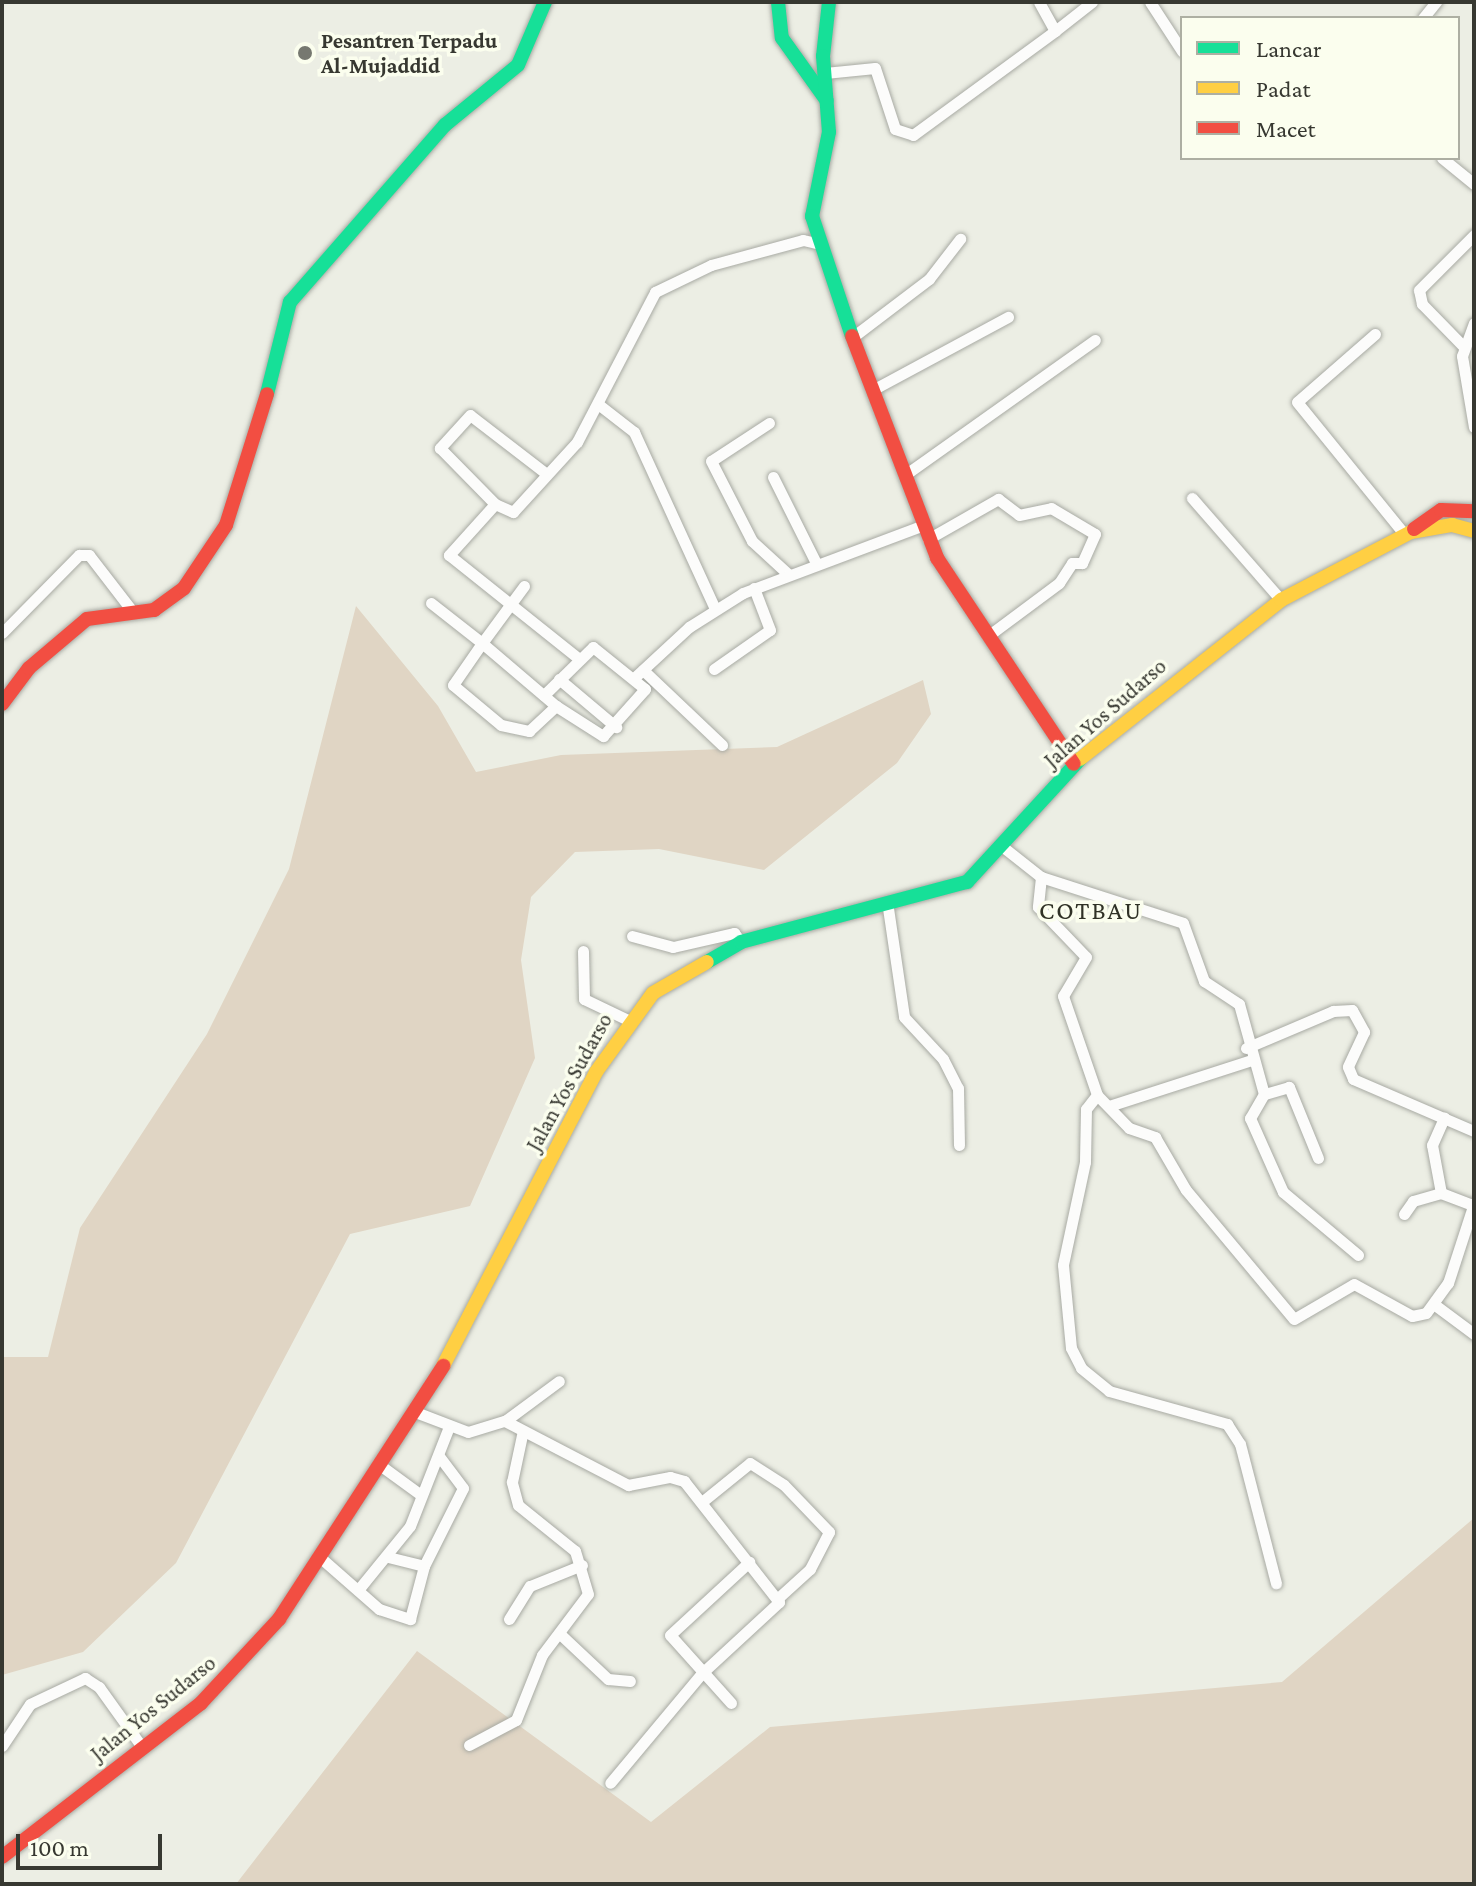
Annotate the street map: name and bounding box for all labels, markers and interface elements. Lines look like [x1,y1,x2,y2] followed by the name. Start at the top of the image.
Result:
[1180,16,1460,160] legend
[321,27,497,78] place label: Pesantren Terpadu Al-Mujaddid
[1256,35,1322,62] text: Lancar
[296,44,314,62] marker: Pesantren Terpadu Al-Mujaddid
[1256,75,1311,102] text: Padat
[1256,115,1315,142] text: Macet
[1038,653,1172,773] street label: Jalan Yos Sudarso
[1039,895,1143,927] district label: COTBAU
[520,1009,618,1155] street label: Jalan Yos Sudarso
[85,1649,221,1767] street label: Jalan Yos Sudarso
[20,1818,166,1868] scale bar
[30,1834,89,1861] text: 100 m

